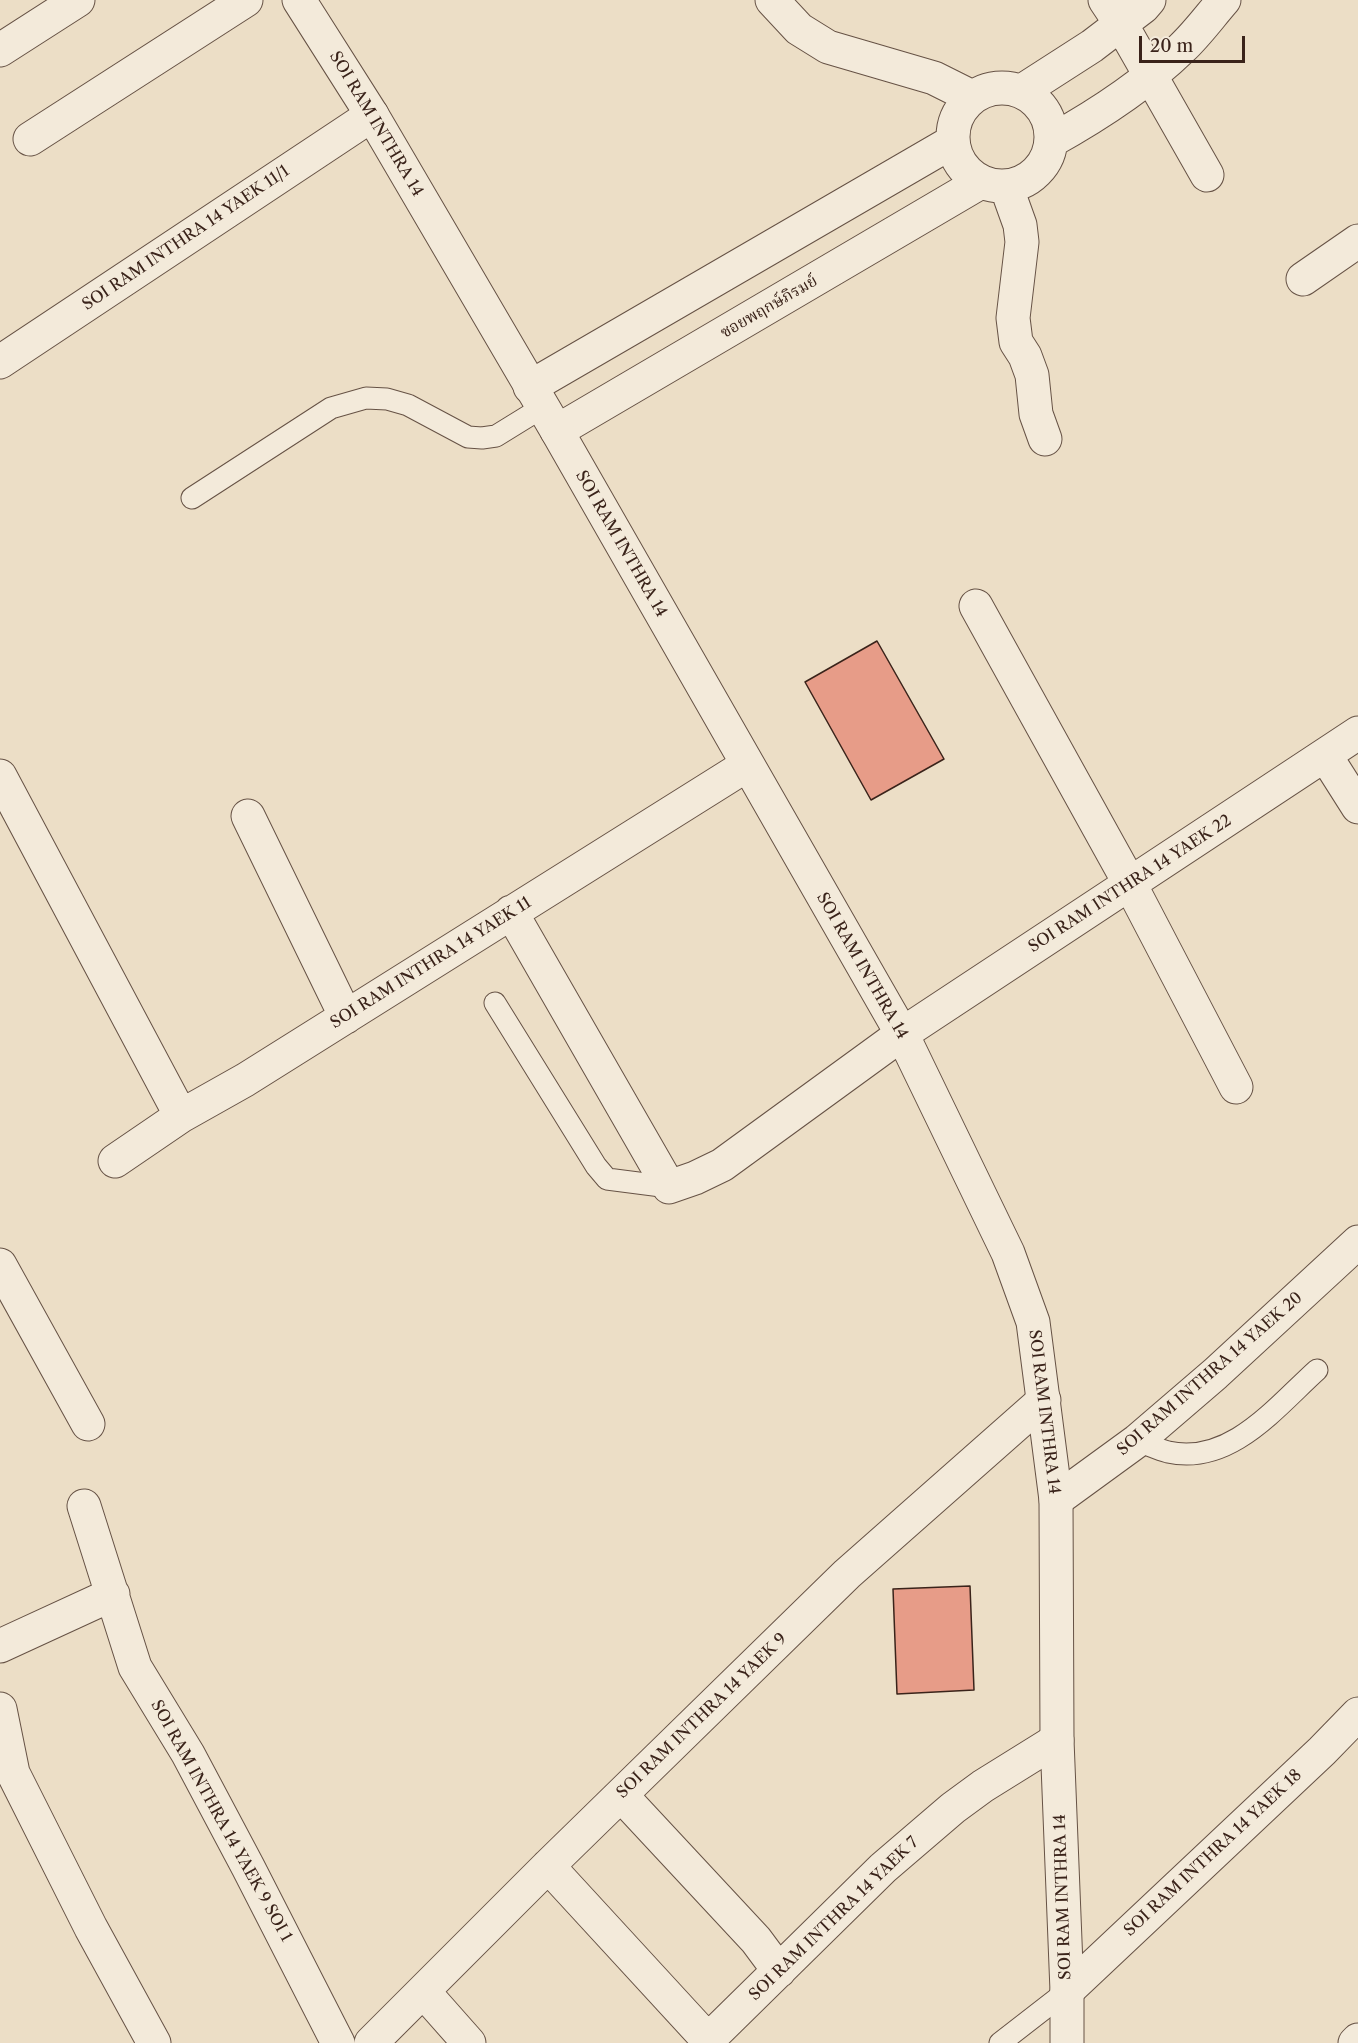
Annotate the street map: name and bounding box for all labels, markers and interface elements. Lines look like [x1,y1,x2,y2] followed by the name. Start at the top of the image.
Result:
[1142,24,1248,62] scale bar
[1150,35,1193,57] text: 20 m
[325,48,427,200] street label: SOI RAM INTHRA 14
[79,161,293,315] street label: SOI RAM INTHRA 14 YAEK 11/1
[717,271,821,343] street label: ซอยพฤกษ์ภิรมย์
[571,467,671,621] street label: SOI RAM INTHRA 14
[1025,811,1235,957] street label: SOI RAM INTHRA 14 YAEK 22
[812,889,912,1043] street label: SOI RAM INTHRA 14
[327,893,535,1033] street label: SOI RAM INTHRA 14 YAEK 11
[1114,1288,1306,1460] street label: SOI RAM INTHRA 14 YAEK 20
[1024,1329,1064,1495] street label: SOI RAM INTHRA 14
[613,1630,791,1802] street label: SOI RAM INTHRA 14 YAEK 9
[146,1697,296,1945] street label: SOI RAM INTHRA 14 YAEK 9 SOI 1
[1120,1766,1306,1940] street label: SOI RAM INTHRA 14 YAEK 18
[1051,1814,1075,1980] street label: SOI RAM INTHRA 14
[745,1833,923,2005] street label: SOI RAM INTHRA 14 YAEK 7

